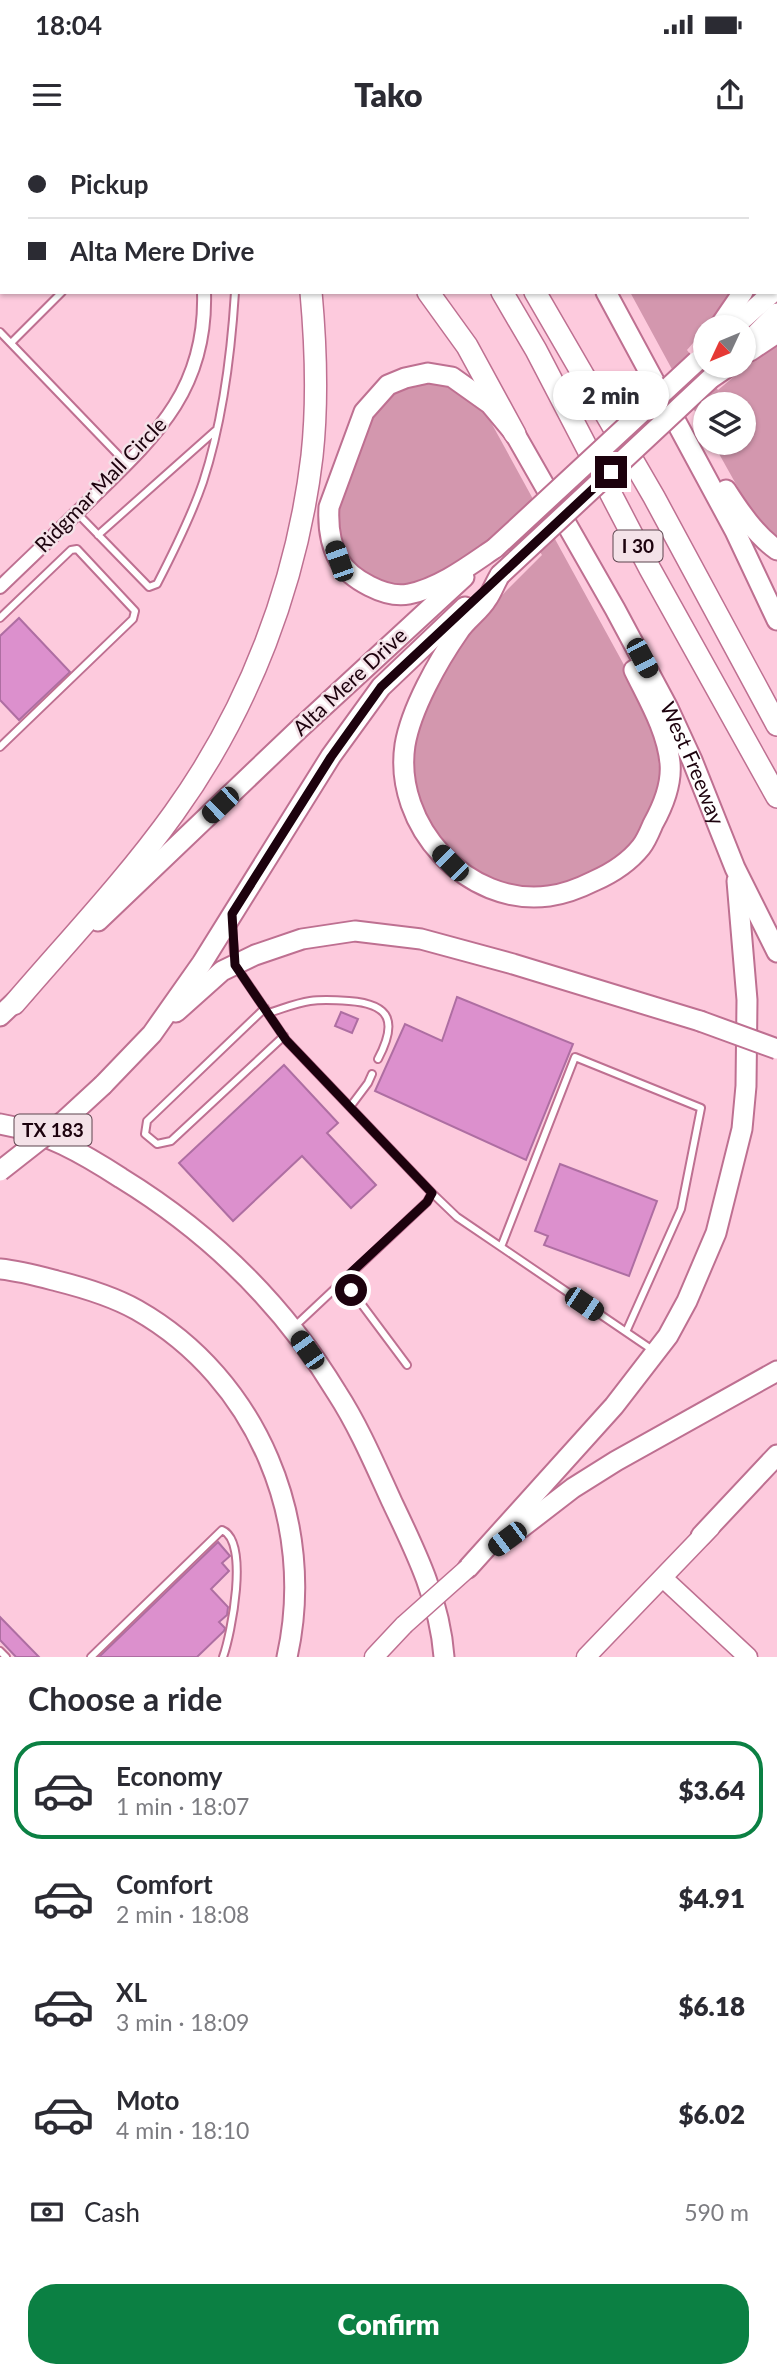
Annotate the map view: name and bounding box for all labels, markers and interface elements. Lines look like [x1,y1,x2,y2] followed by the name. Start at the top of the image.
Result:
[35,9,102,41] text: 18:04
[354,75,423,114] text: Tako
[28,76,66,114] icon: menu
[711,76,749,114] icon: share
[70,168,149,200] text: Pickup
[70,235,254,267] text: Alta Mere Drive
[693,315,756,378] north arrow
[693,315,756,455] map controls
[553,370,669,420] callout: 2 min
[582,381,640,409] text: 2 min
[693,392,756,455] button: layers
[29,411,171,557] street label: Ridgmar Mall Circle
[595,456,627,488] route end
[614,530,662,562] road number: I 30
[323,538,356,584] car
[287,622,411,740] street label: Alta Mere Drive
[623,635,662,681] car
[656,697,731,828] street label: West Freeway
[198,783,243,827] car
[428,841,473,885] car
[14,1114,92,1146] road number: TX 183
[335,1274,367,1306] route start
[561,1284,608,1324] car
[287,1327,328,1373] car
[484,1518,531,1560] car
[28,1679,222,1718] text: Choose a ride
[32,1759,95,1822] icon: car
[116,1760,222,1792] text: Economy
[678,1774,745,1806] text: $3.64
[116,1792,249,1820] text: 1 min · 18:07
[32,1867,95,1930] icon: car
[116,1868,213,1900] text: Comfort
[678,1882,745,1914] text: $4.91
[116,1900,249,1928] text: 2 min · 18:08
[32,1975,95,2038] icon: car
[116,1976,147,2008] text: XL
[678,1990,745,2022] text: $6.18
[116,2008,249,2036] text: 3 min · 18:09
[32,2083,95,2146] icon: car
[116,2084,179,2116] text: Moto
[678,2098,745,2130] text: $6.02
[116,2116,249,2144] text: 4 min · 18:10
[28,2193,66,2231] icon: cash
[84,2196,140,2228] text: Cash
[684,2198,749,2226] text: 590 m
[28,2284,749,2364] button: Confirm

